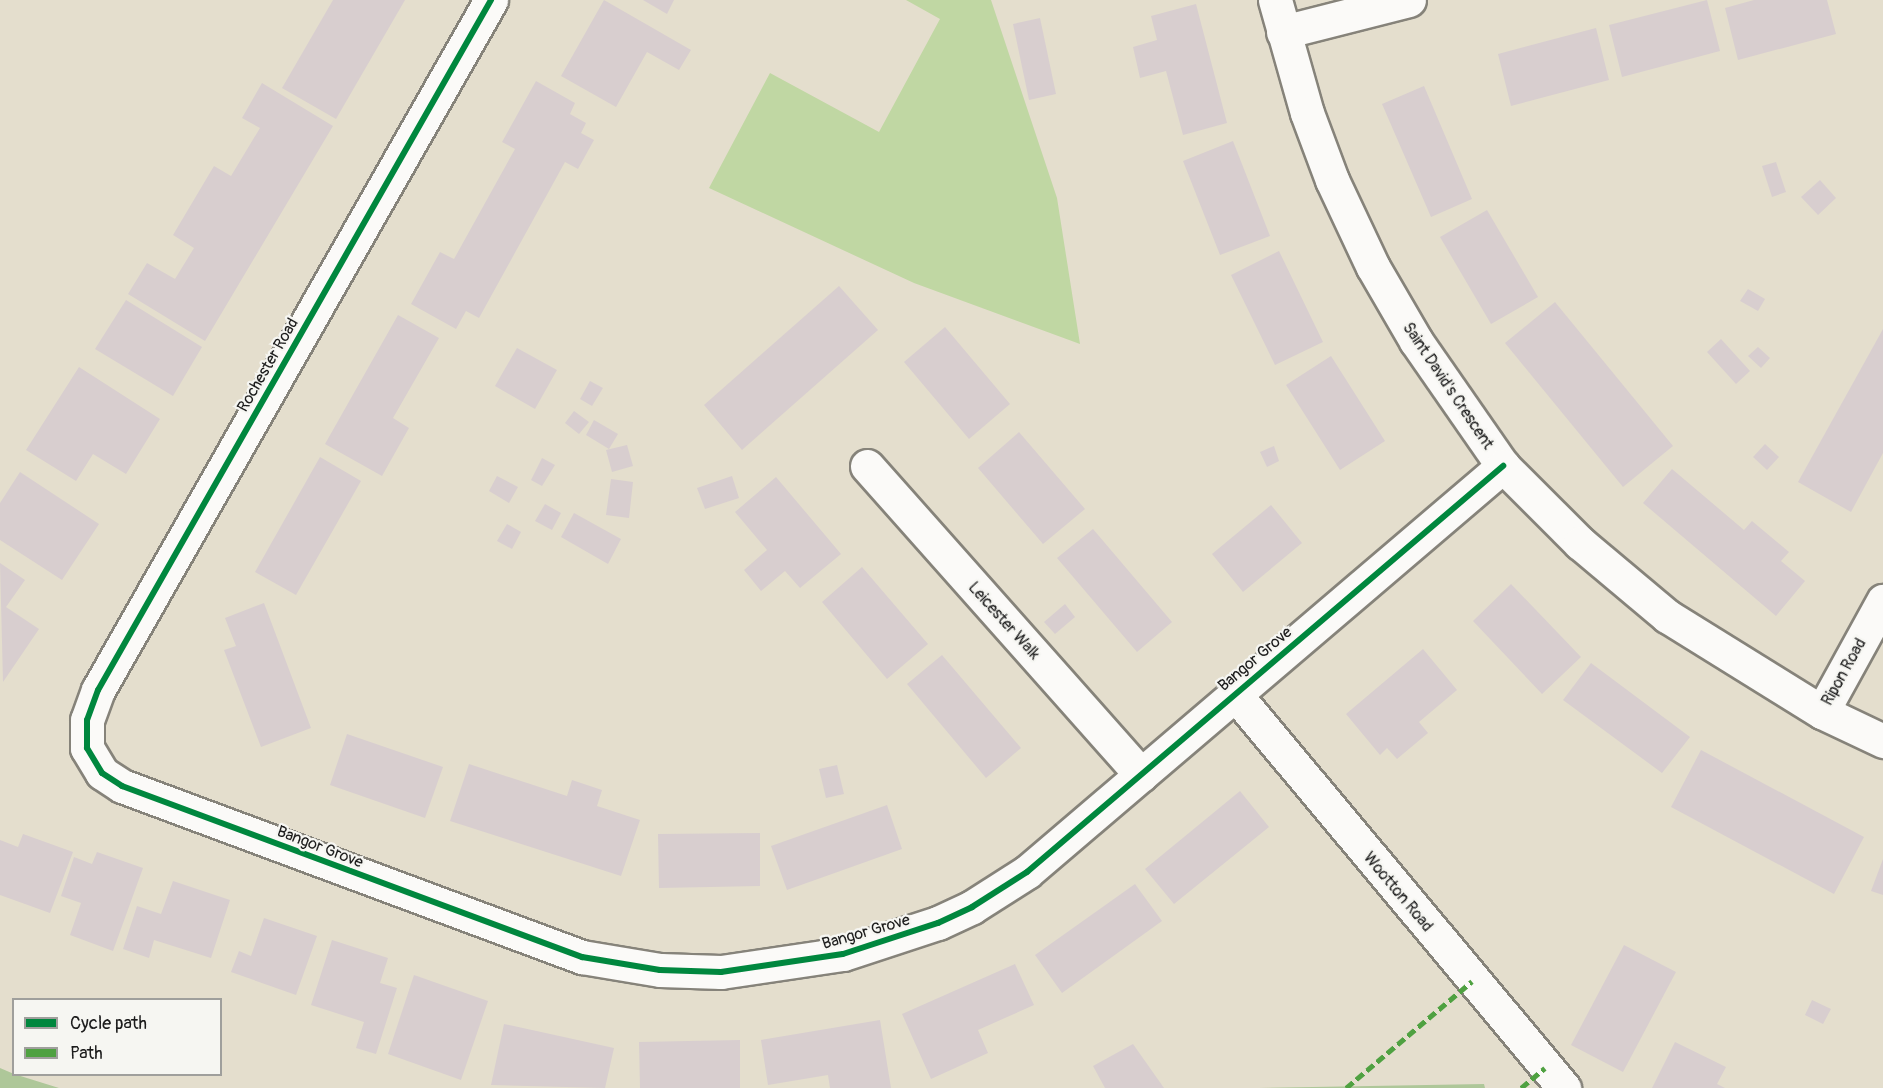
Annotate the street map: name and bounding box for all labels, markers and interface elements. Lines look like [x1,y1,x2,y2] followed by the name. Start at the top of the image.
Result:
[233,315,303,415] street label: Rochester Road
[1398,319,1498,453] street label: Saint David's Crescent
[964,578,1044,664] street label: Leicester Walk
[1214,623,1296,695] street label: Bangor Grove
[1818,635,1870,709] street label: Ripon Road
[274,822,366,872] street label: Bangor Grove
[1359,848,1437,936] street label: Wootton Road
[820,910,912,954] street label: Bangor Grove
[12,998,222,1076] legend
[70,1012,147,1035] text: Cycle path
[70,1042,103,1065] text: Path

